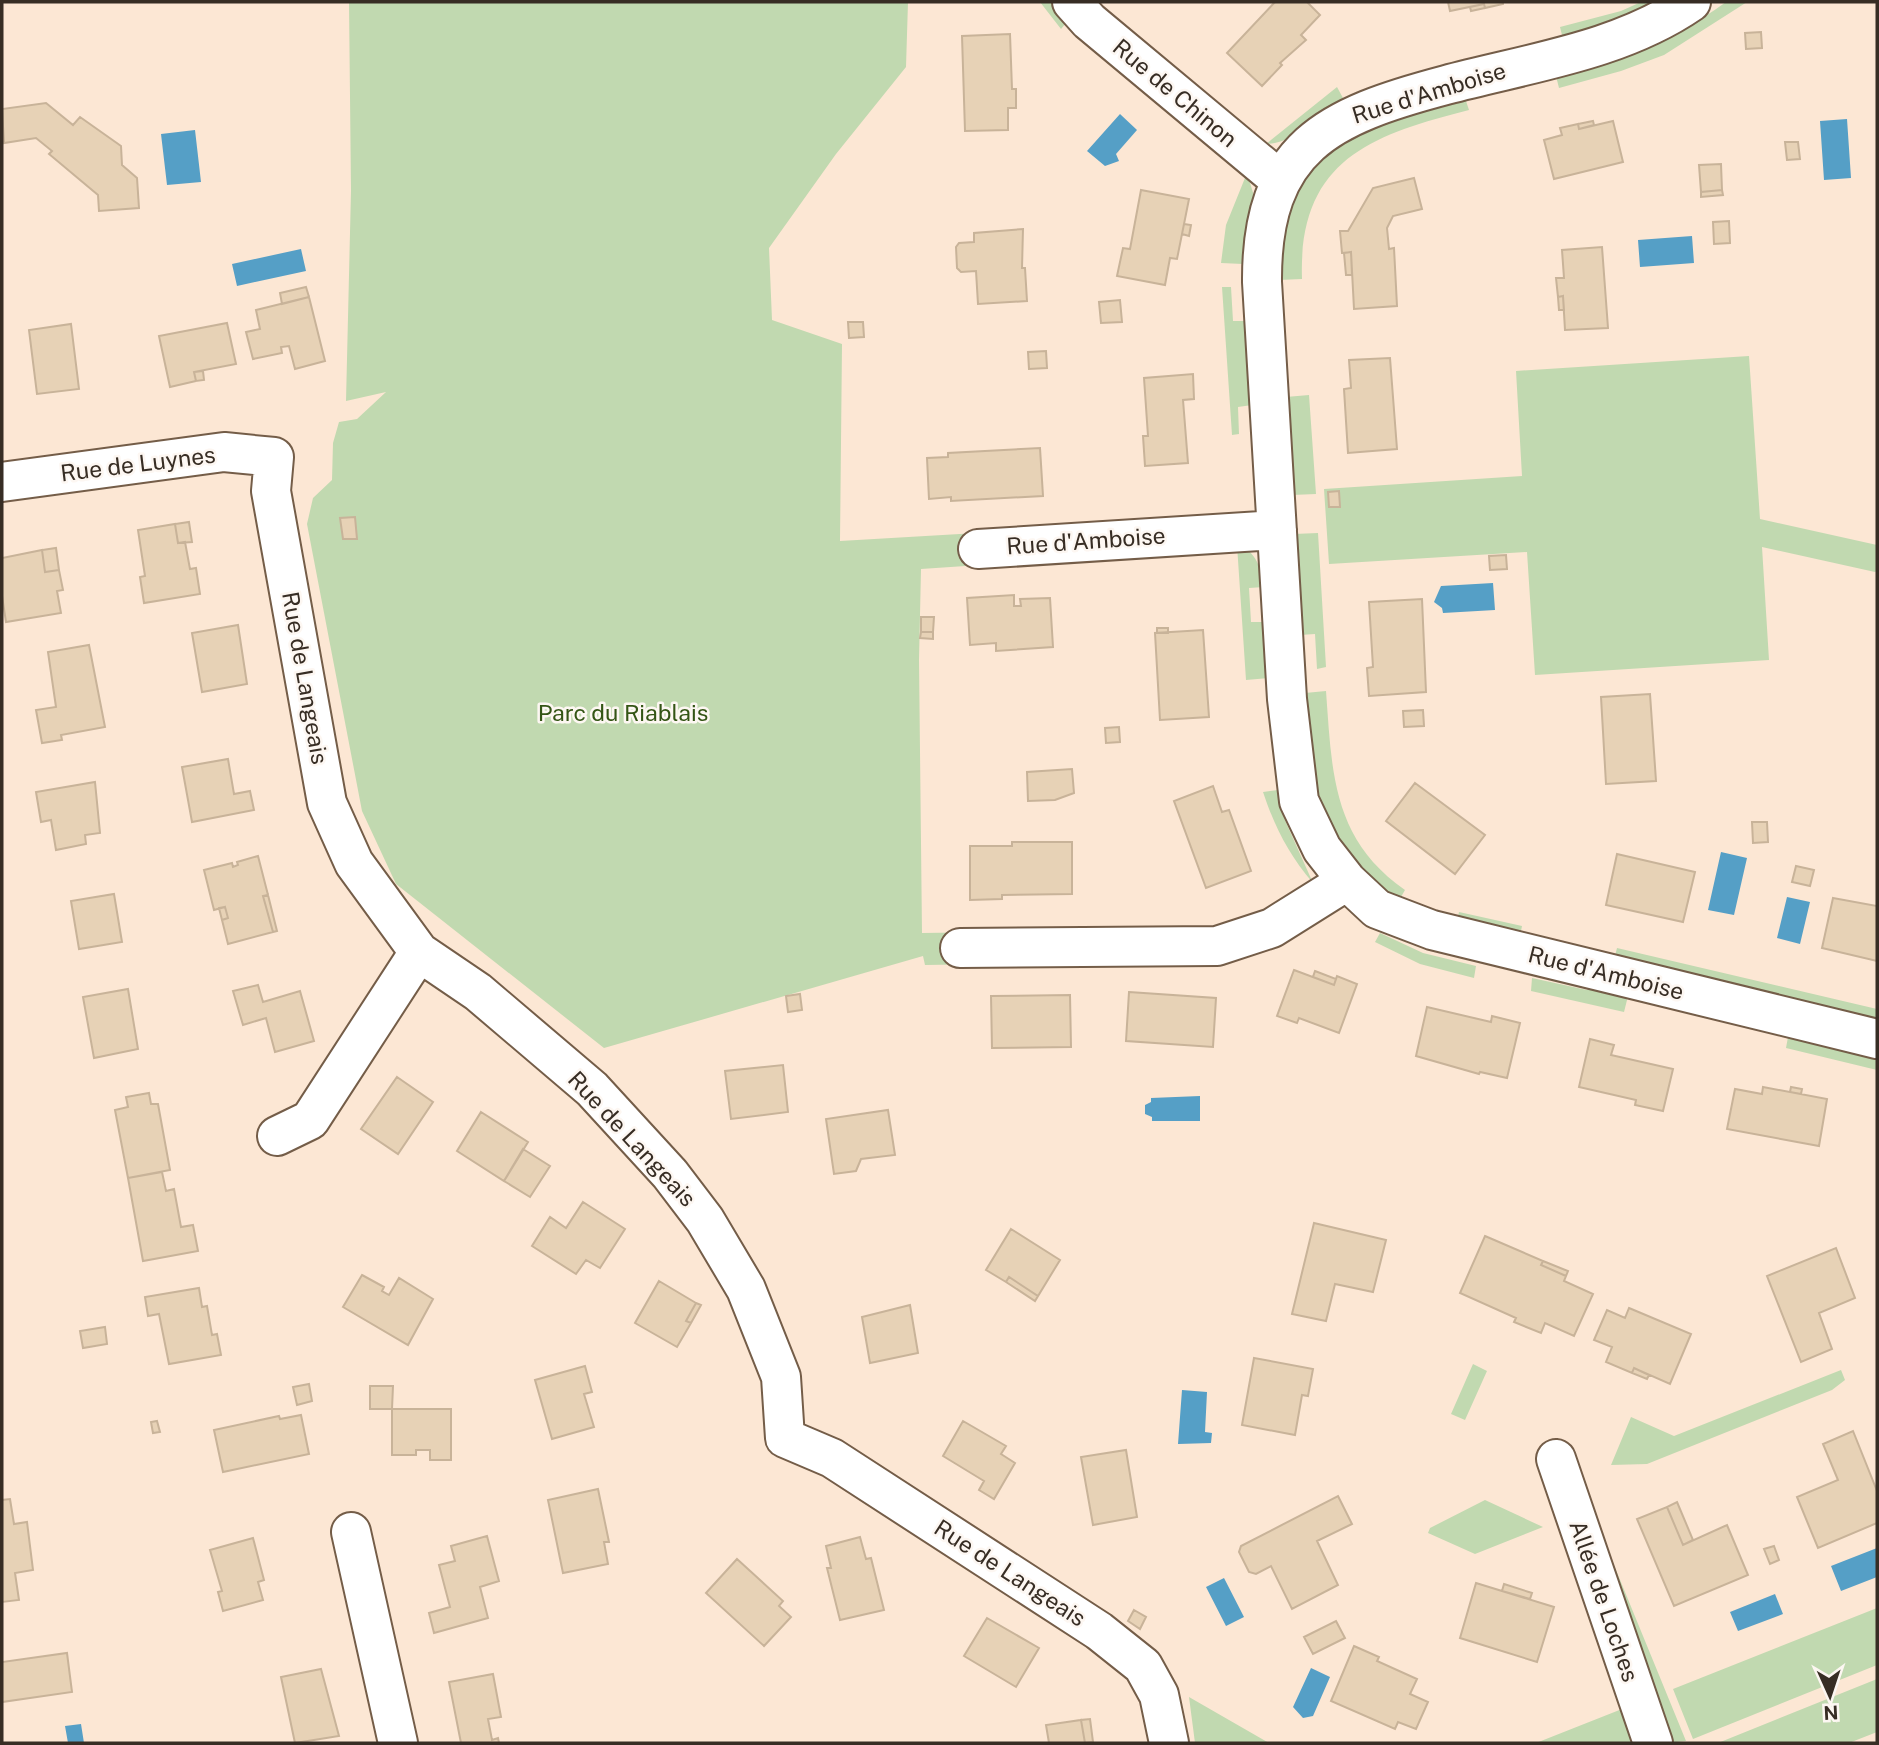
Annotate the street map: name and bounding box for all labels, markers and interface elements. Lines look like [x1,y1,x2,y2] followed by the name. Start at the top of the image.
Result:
[1108,33,1243,152] street label: Rue de Chinon
[1349,56,1509,129] street label: Rue d'Amboise
[59,441,217,486] street label: Rue de Luynes
[1005,521,1166,560] street label: Rue d'Amboise
[277,589,334,766] street label: Rue de Langeais
[538,699,708,726] park label: Parc du Riablais
[1526,940,1687,1005] street label: Rue d'Amboise
[563,1066,702,1212] street label: Rue de Langeais
[930,1514,1091,1632] street label: Rue de Langeais
[1564,1517,1645,1685] street label: Allée de Loches
[1795,1661,1865,1731] north arrow
[1823,1702,1839,1724] text: N

